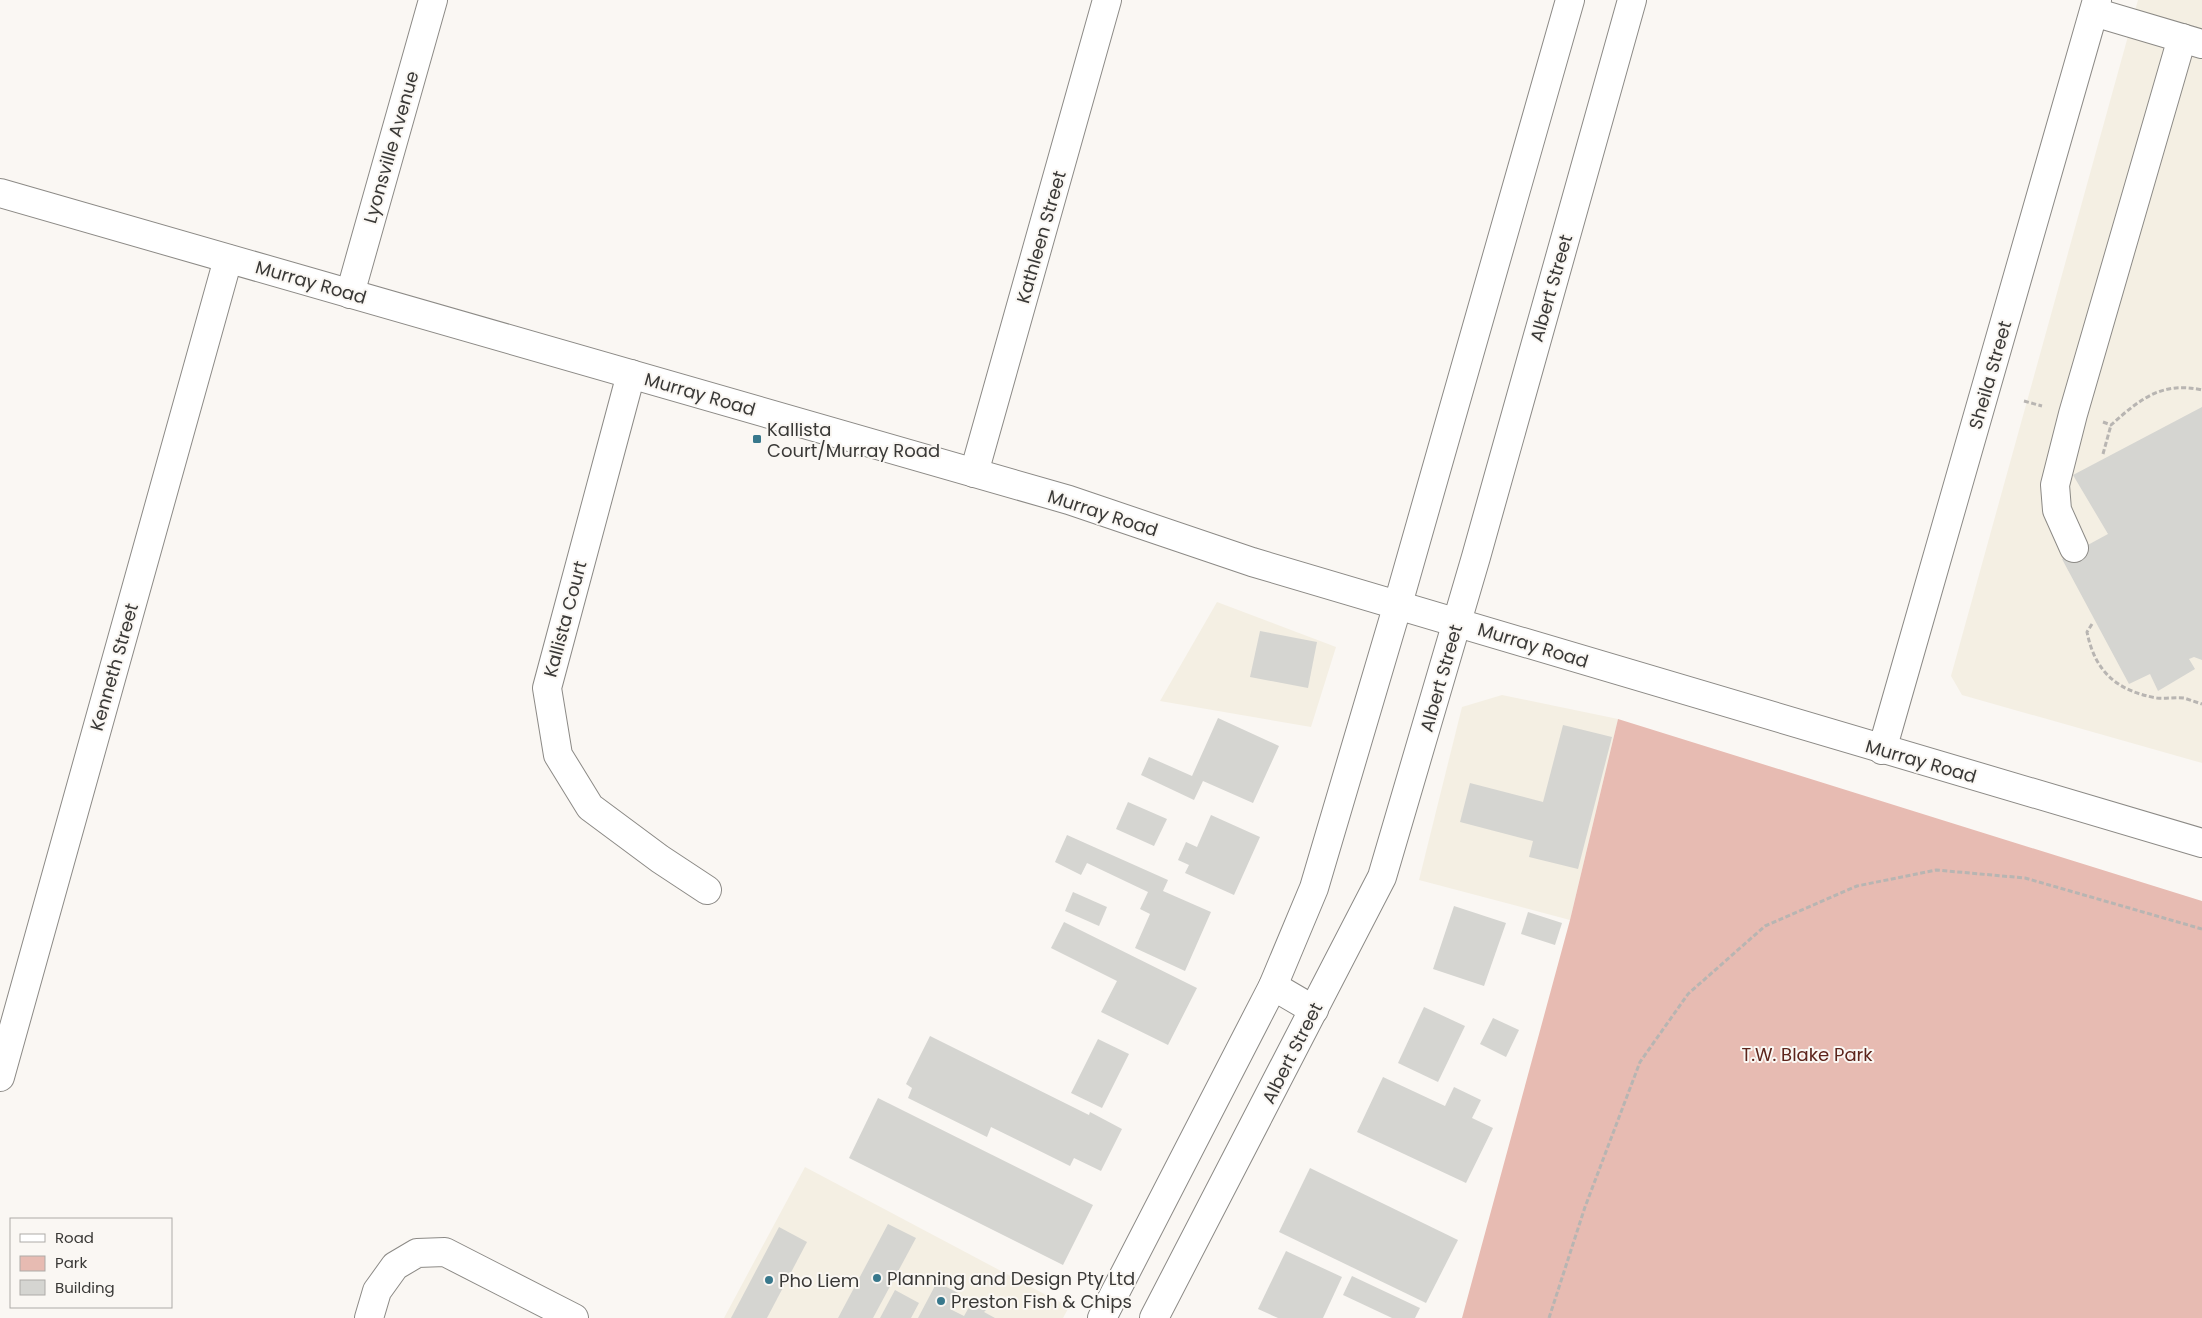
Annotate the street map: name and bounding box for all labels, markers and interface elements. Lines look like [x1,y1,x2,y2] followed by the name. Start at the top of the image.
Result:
[357,68,425,226] street label: Lyonsville Avenue
[1010,168,1072,306] street label: Kathleen Street
[1524,231,1578,345] street label: Albert Street
[253,254,369,310] street label: Murray Road
[1963,318,2017,432] street label: Sheila Street
[642,366,758,422] street label: Murray Road
[767,417,940,463] place label: Kallista Court/Murray Road
[751,433,763,445] marker: Kallista Court/Murray Road
[1045,483,1161,543] street label: Murray Road
[537,558,593,680] street label: Kallista Court
[84,600,144,734] street label: Kenneth Street
[1475,616,1591,674] street label: Murray Road
[1414,621,1468,735] street label: Albert Street
[1863,733,1979,789] street label: Murray Road
[1256,998,1328,1108] street label: Albert Street
[1741,1042,1873,1067] park label: T.W. Blake Park
[10,1218,172,1308] legend
[55,1227,94,1248] text: Road
[55,1252,87,1273] text: Park
[887,1266,1135,1291] place label: Planning and Design Pty Ltd
[779,1268,859,1293] place label: Pho Liem
[871,1272,883,1284] marker: Planning and Design Pty Ltd
[763,1274,775,1286] marker: Pho Liem
[55,1277,115,1298] text: Building
[951,1289,1132,1314] place label: Preston Fish & Chips
[935,1295,947,1307] marker: Preston Fish & Chips

